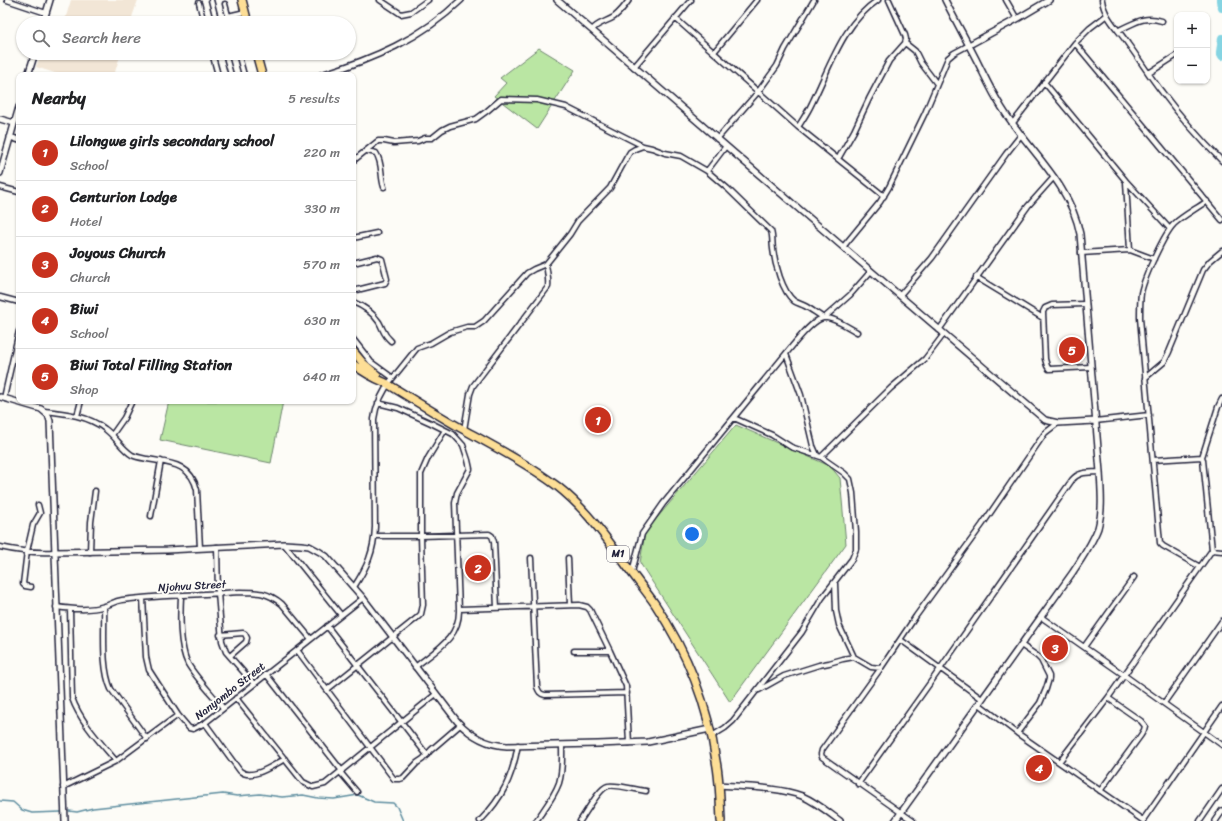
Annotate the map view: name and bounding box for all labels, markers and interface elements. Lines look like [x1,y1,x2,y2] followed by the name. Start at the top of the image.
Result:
[1174,12,1210,84] map controls
[1174,12,1210,48] button: +
[16,16,356,60] search box
[62,25,141,51] text: Search here
[30,27,52,49] icon: search
[1174,48,1210,84] button: −
[32,83,86,113] text: Nearby
[288,87,340,110] text: 5 results
[70,128,274,154] text: Lilongwe girls secondary school
[42,141,48,164] text: 1
[303,141,340,164] text: 220 m
[70,154,108,177] text: School
[70,184,177,210] text: Centurion Lodge
[41,197,49,220] text: 2
[304,197,340,220] text: 330 m
[70,210,102,233] text: Hotel
[70,240,166,266] text: Joyous Church
[41,253,49,276] text: 3
[303,253,340,276] text: 570 m
[70,266,111,289] text: Church
[70,296,98,322] text: Biwi
[41,309,49,332] text: 4
[304,309,340,332] text: 630 m
[70,322,108,345] text: School
[1059,335,1085,365] pin: 5
[70,352,232,378] text: Biwi Total Filling Station
[41,365,49,388] text: 5
[303,365,340,388] text: 640 m
[70,378,98,401] text: Shop
[585,405,611,435] pin: 1
[682,524,702,544] your location
[607,546,629,562] road number: M1
[465,553,491,583] pin: 2
[158,575,227,597] street label: Njohvu Street
[1042,633,1068,663] pin: 3
[190,657,270,725] street label: Nanyombo Street
[1026,753,1052,783] pin: 4

